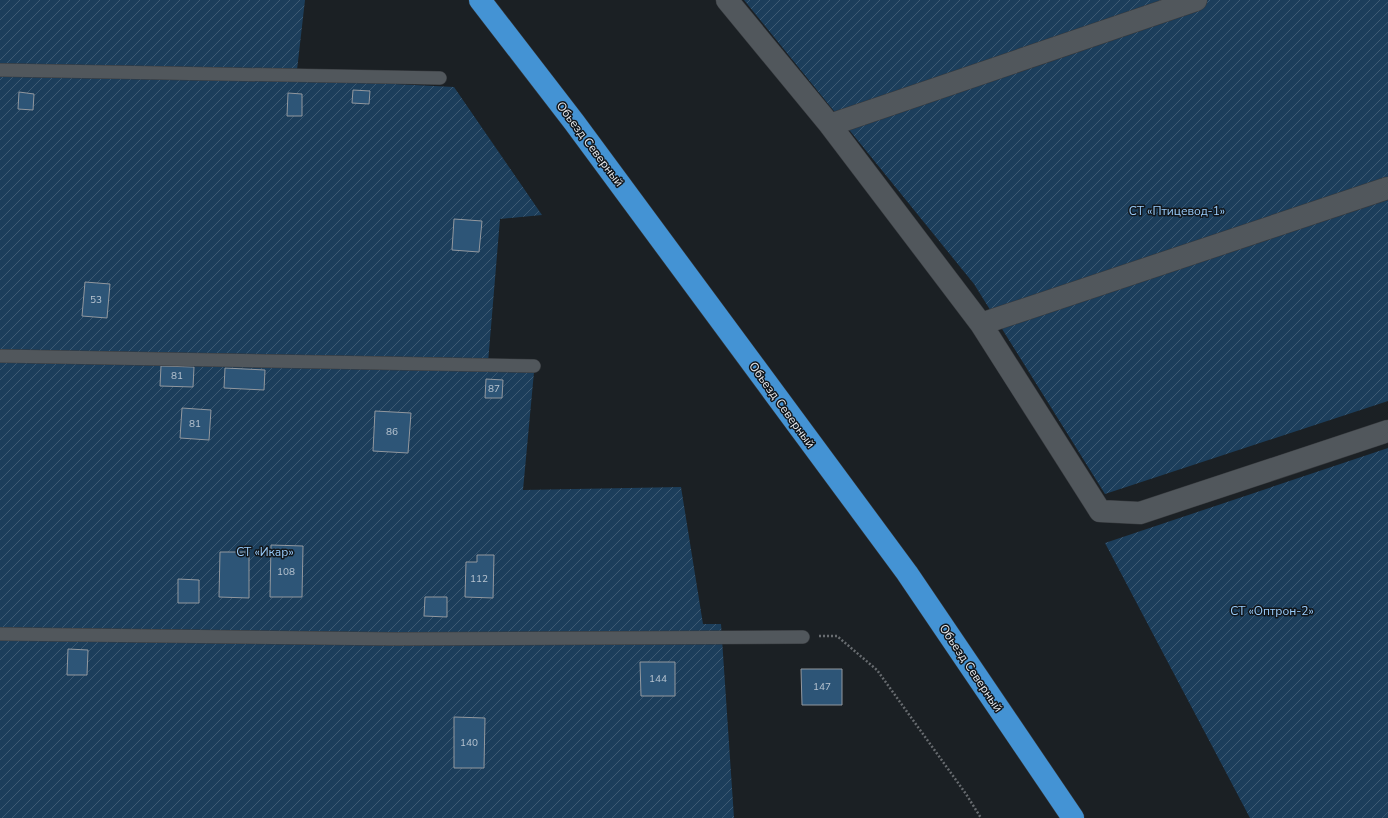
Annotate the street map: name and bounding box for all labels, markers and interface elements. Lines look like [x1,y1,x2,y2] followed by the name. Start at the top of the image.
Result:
[553,98,627,190] street label: Обьезд Северный
[1129,203,1225,219] park label: СТ «Птицевод-1»
[90,293,102,307] house number: 53
[745,359,819,451] street label: Обьезд Северный
[171,369,183,383] house number: 81
[488,382,500,396] house number: 87
[189,417,201,431] house number: 81
[386,425,398,439] house number: 86
[236,544,294,560] park label: СТ «Икар»
[277,565,295,579] house number: 108
[470,572,488,586] house number: 112
[1230,603,1314,619] park label: СТ «Оптрон-2»
[936,621,1006,715] street label: Обьезд Северный
[649,672,667,686] house number: 144
[813,680,831,694] house number: 147
[460,736,478,750] house number: 140

